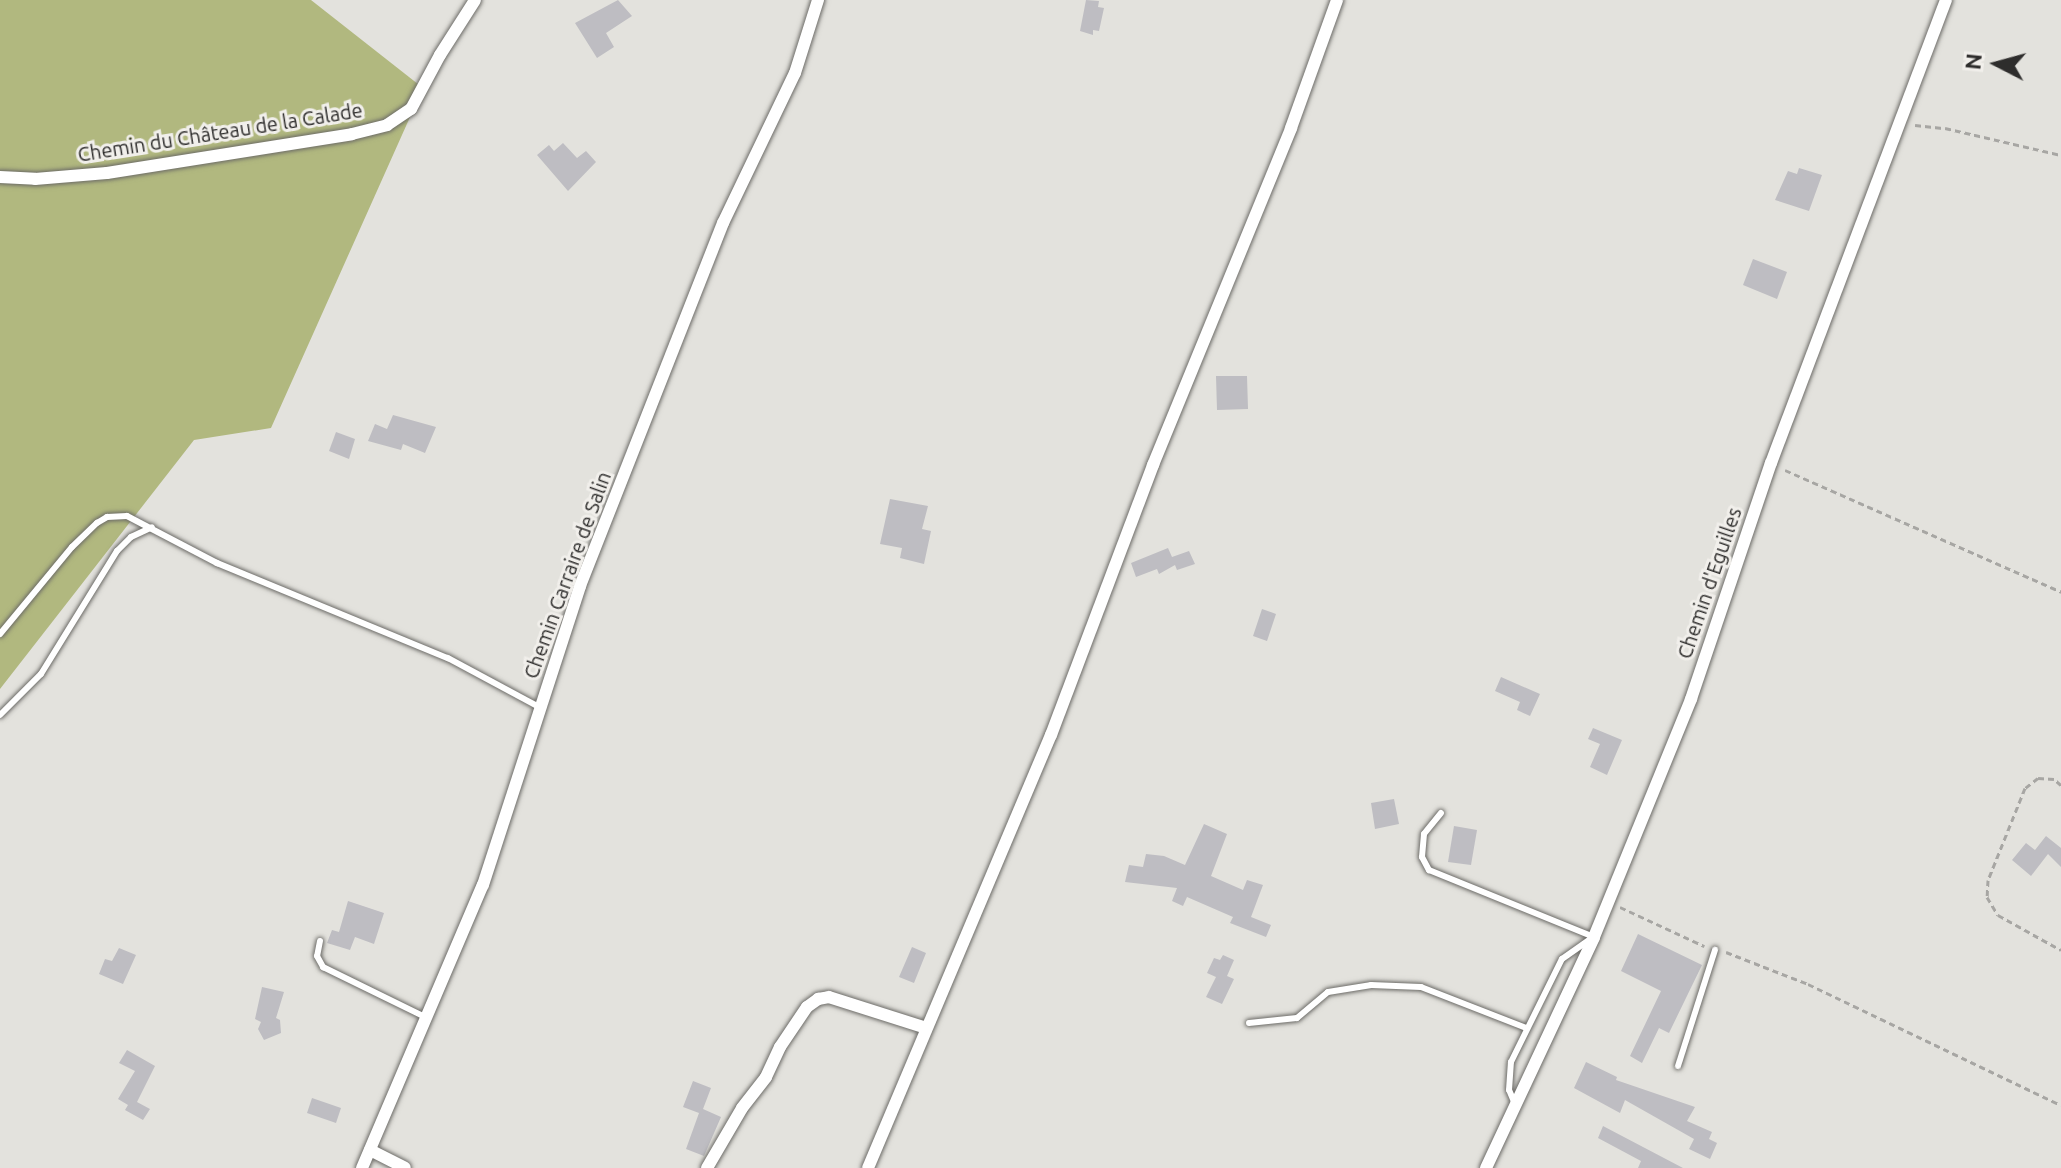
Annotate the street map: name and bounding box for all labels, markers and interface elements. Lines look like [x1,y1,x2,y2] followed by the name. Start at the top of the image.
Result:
[1957,24,2037,104] north arrow
[1959,52,1986,71] text: N
[76,98,364,166] street label: Chemin du Château de la Calade
[518,468,616,682] street label: Chemin Carraire de Salin
[1672,504,1746,662] street label: Chemin d'Eguilles

